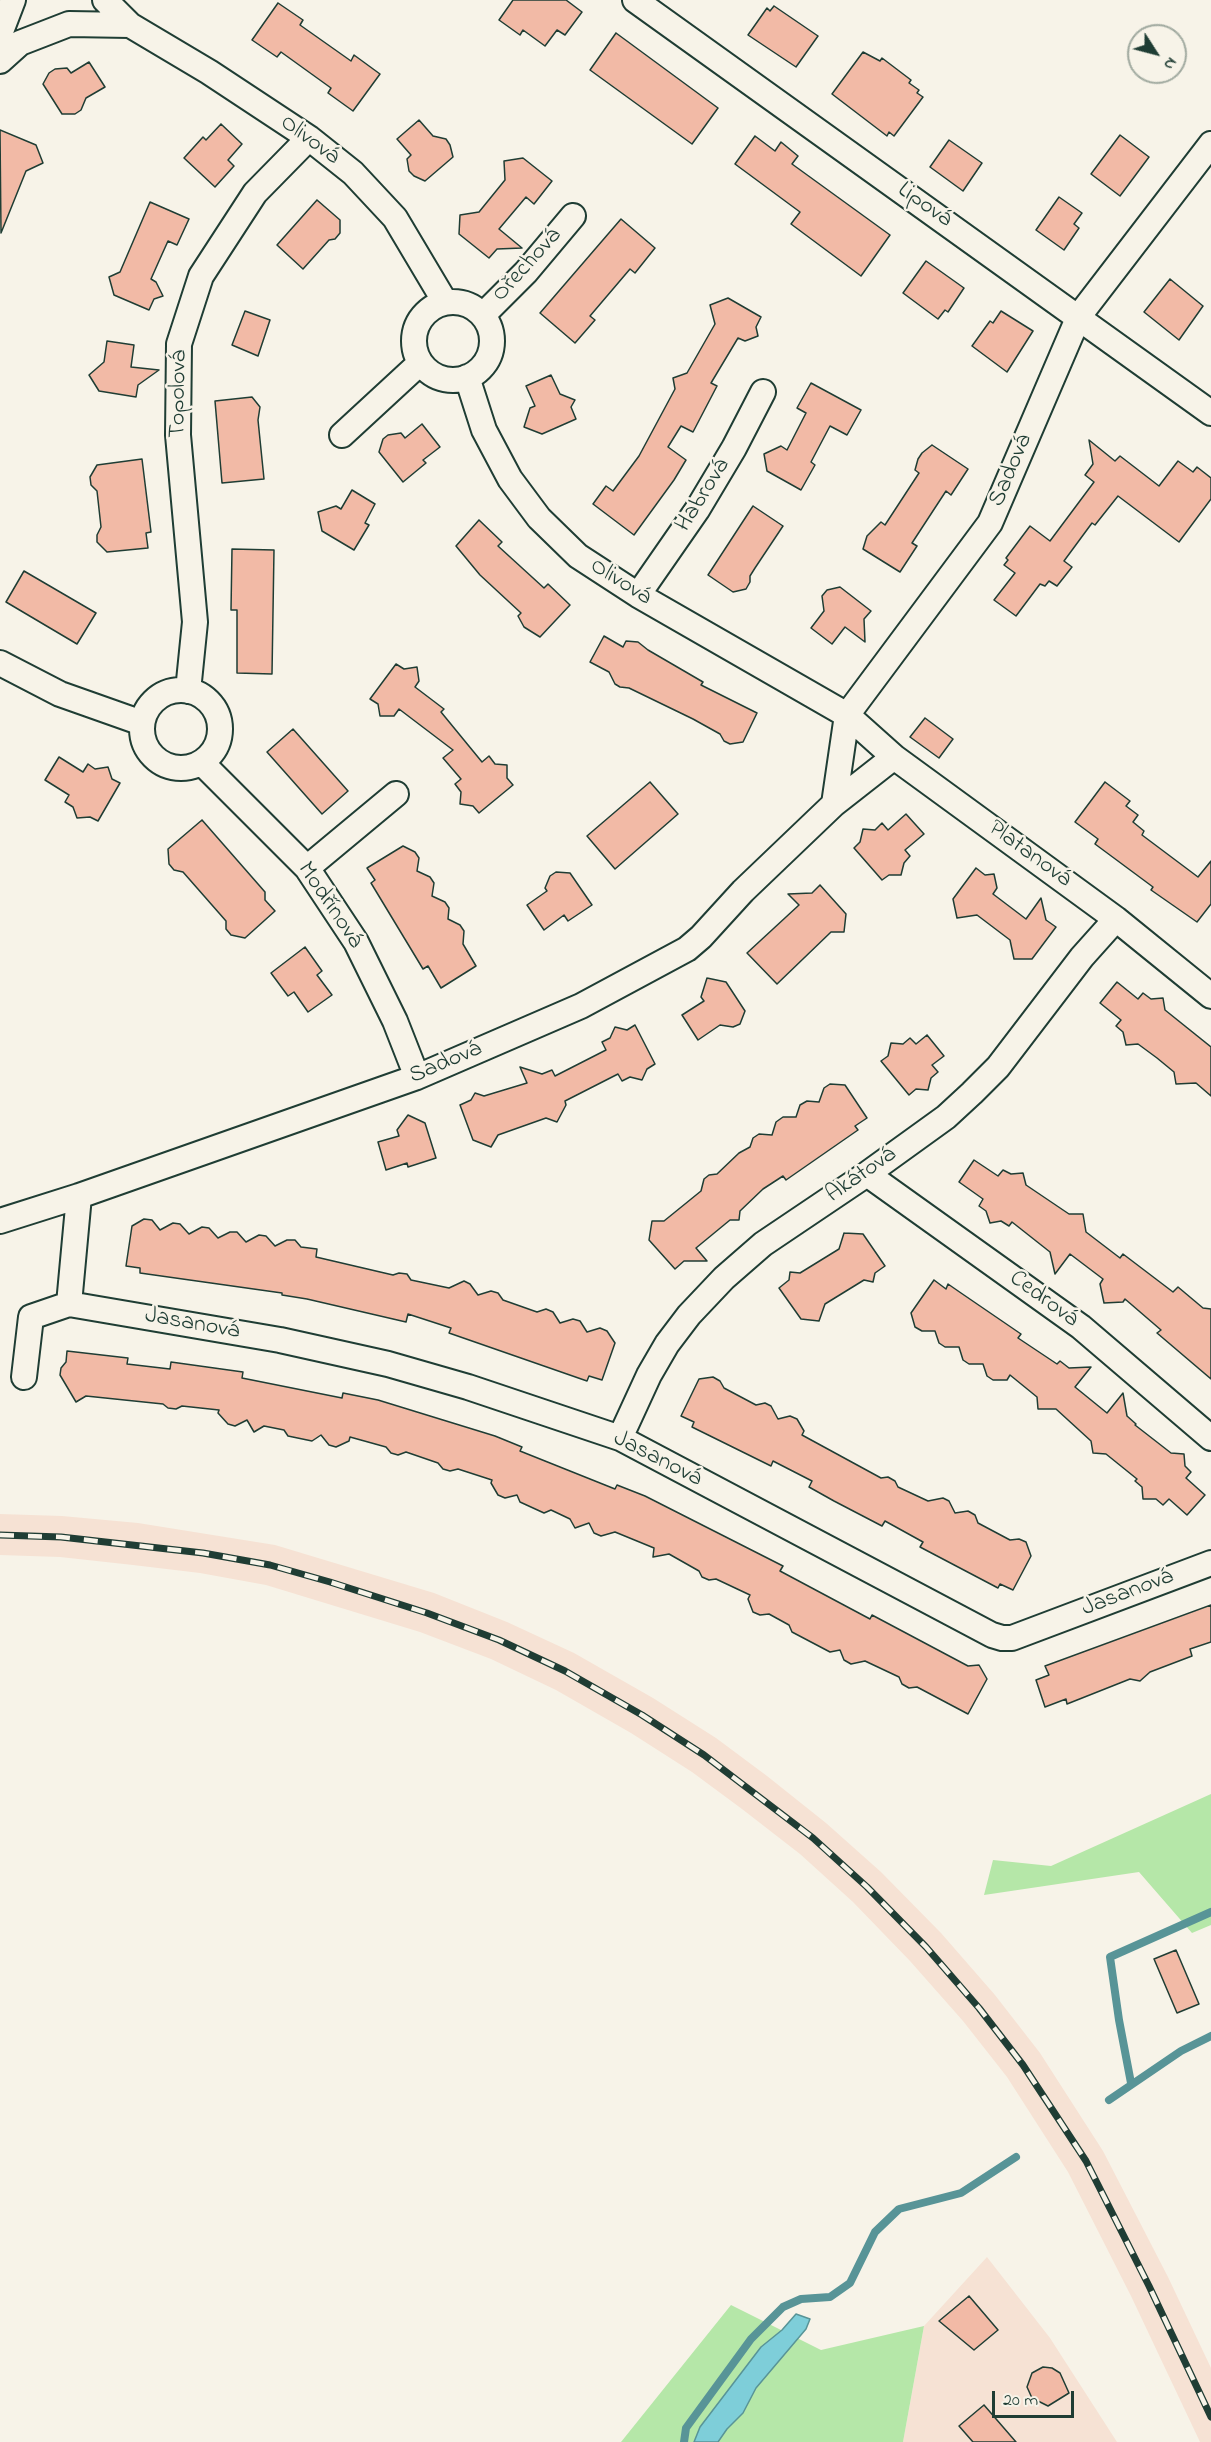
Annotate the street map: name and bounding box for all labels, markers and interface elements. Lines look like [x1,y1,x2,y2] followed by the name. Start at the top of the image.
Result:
[1127,24,1187,84] north arrow
[1157,52,1183,75] text: N
[273,110,345,172] street label: Olivová
[891,177,957,235] street label: Lipová
[487,223,569,309] street label: Ořechová
[165,350,195,438] street label: Topolová
[984,431,1040,511] street label: Sadová
[670,454,738,538] street label: Habrová
[584,553,656,613] street label: Olivová
[982,815,1076,895] street label: Platanová
[290,857,368,955] street label: Modřínová
[406,1036,486,1092] street label: Sadová
[821,1141,903,1211] street label: Akátová
[1003,1265,1083,1335] street label: Cedrová
[142,1303,242,1347] street label: Jasanová
[608,1425,706,1495] street label: Jasanová
[1078,1563,1178,1625] street label: Jasanová
[995,2379,1078,2417] scale bar
[1003,2388,1038,2414] text: 20 m

